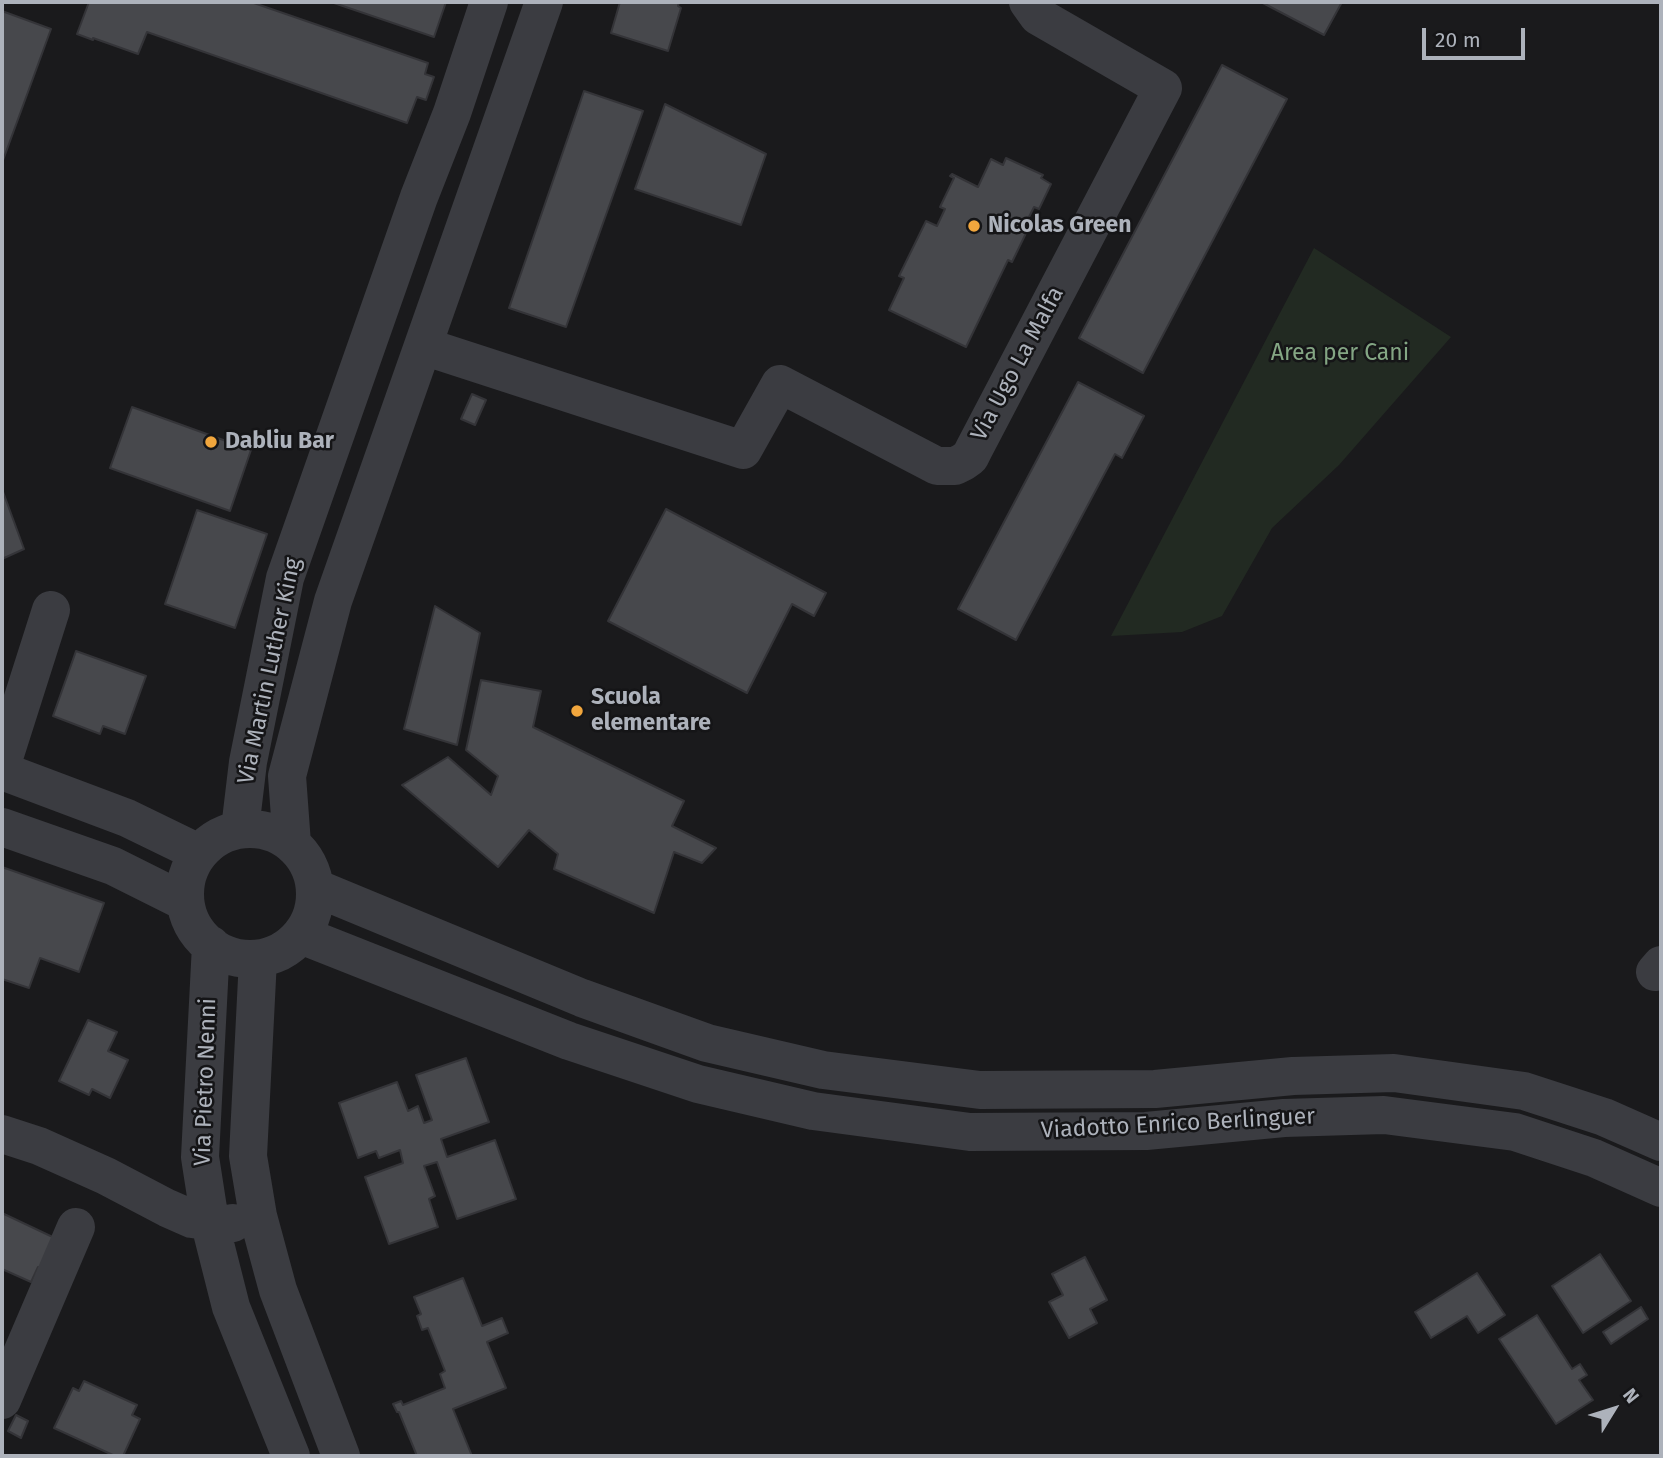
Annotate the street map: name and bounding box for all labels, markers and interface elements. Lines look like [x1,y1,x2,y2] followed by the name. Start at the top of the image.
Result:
[1425,14,1528,58] scale bar
[1435,27,1481,53] text: 20 m
[988,212,1131,240] place label: Nicolas Green
[966,218,982,234] marker: Nicolas Green
[966,282,1070,446] street label: Via Ugo La Malfa
[1271,340,1409,368] park label: Area per Cani
[225,428,334,456] place label: Dabliu Bar
[203,434,219,450] marker: Dabliu Bar
[233,555,307,787] street label: Via Martin Luther King
[591,684,711,738] place label: Scuola elementare
[569,703,585,719] marker: Scuola elementare
[189,998,223,1166] street label: Via Pietro Nenni
[1040,1103,1316,1145] street label: Viadotto Enrico Berlinguer
[1579,1374,1649,1444] north arrow
[1618,1384,1644,1408] text: N

